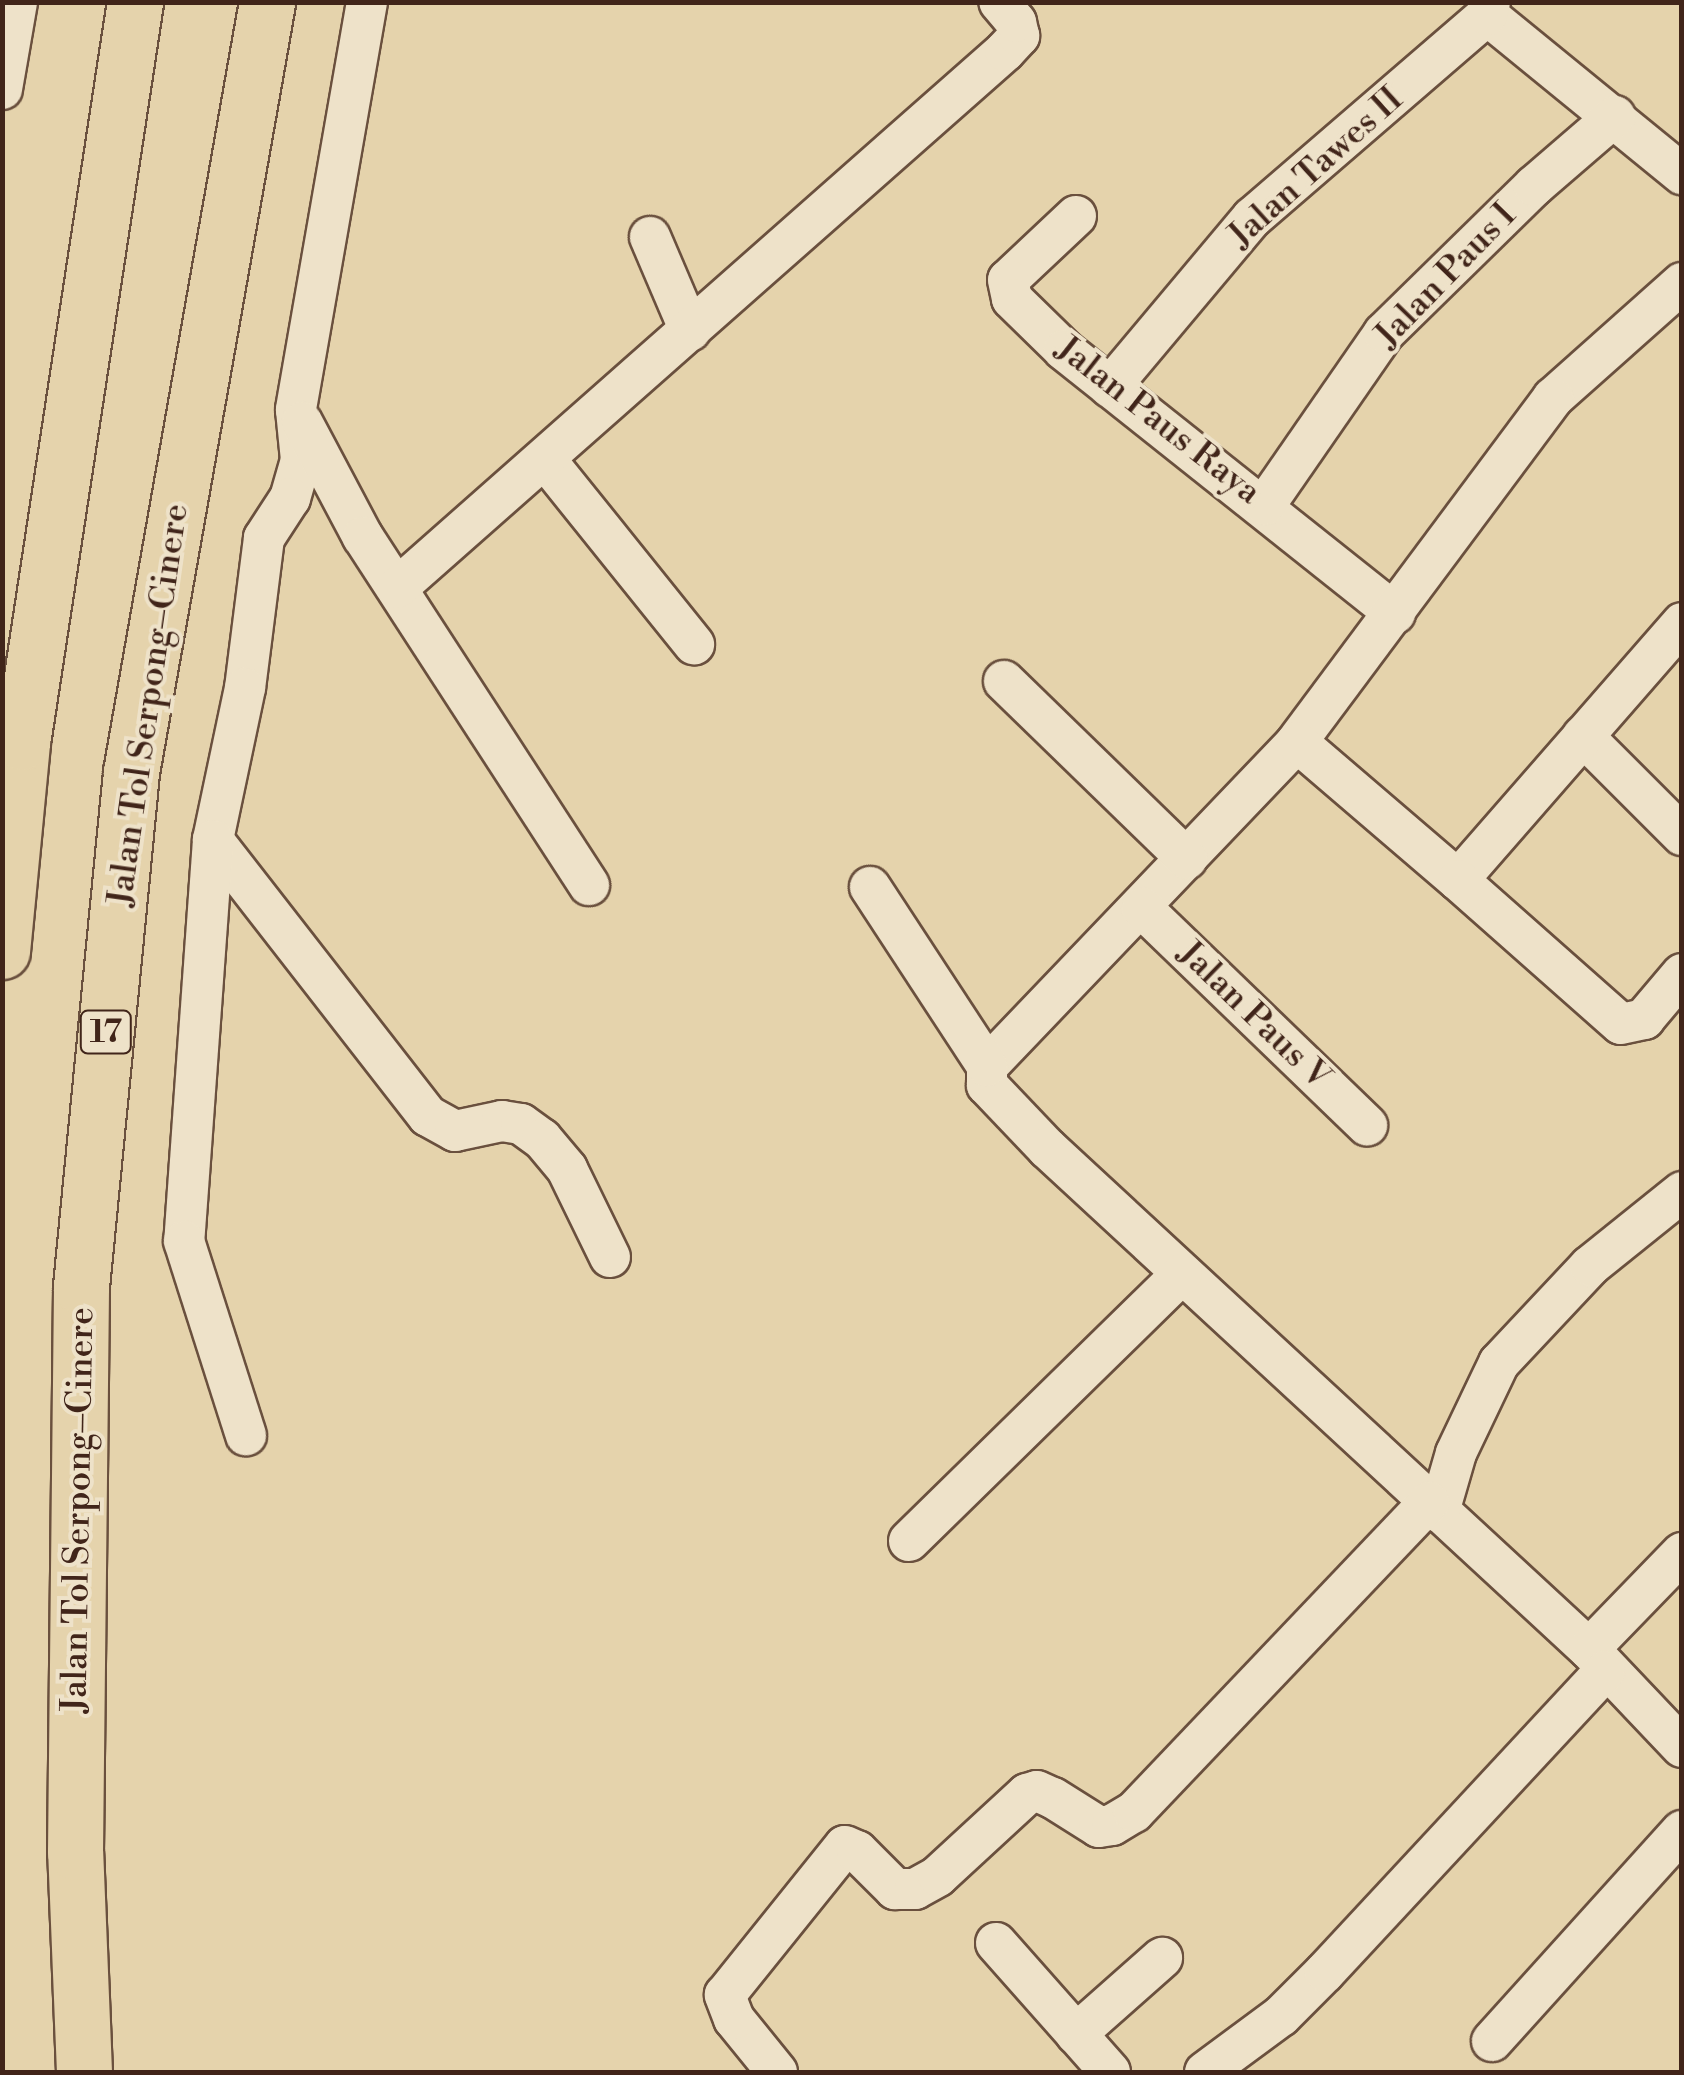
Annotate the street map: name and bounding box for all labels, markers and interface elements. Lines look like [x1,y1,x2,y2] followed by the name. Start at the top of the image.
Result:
[1220,79,1412,257] street label: Jalan Tawes II
[1367,195,1525,357] street label: Jalan Paus I
[1047,328,1269,514] street label: Jalan Paus Raya
[100,501,198,909] street label: Jalan Tol Serpong–Cinere
[1169,933,1339,1099] street label: Jalan Paus V
[78,1005,134,1059] road number: 17
[54,1307,104,1713] street label: Jalan Tol Serpong–Cinere

